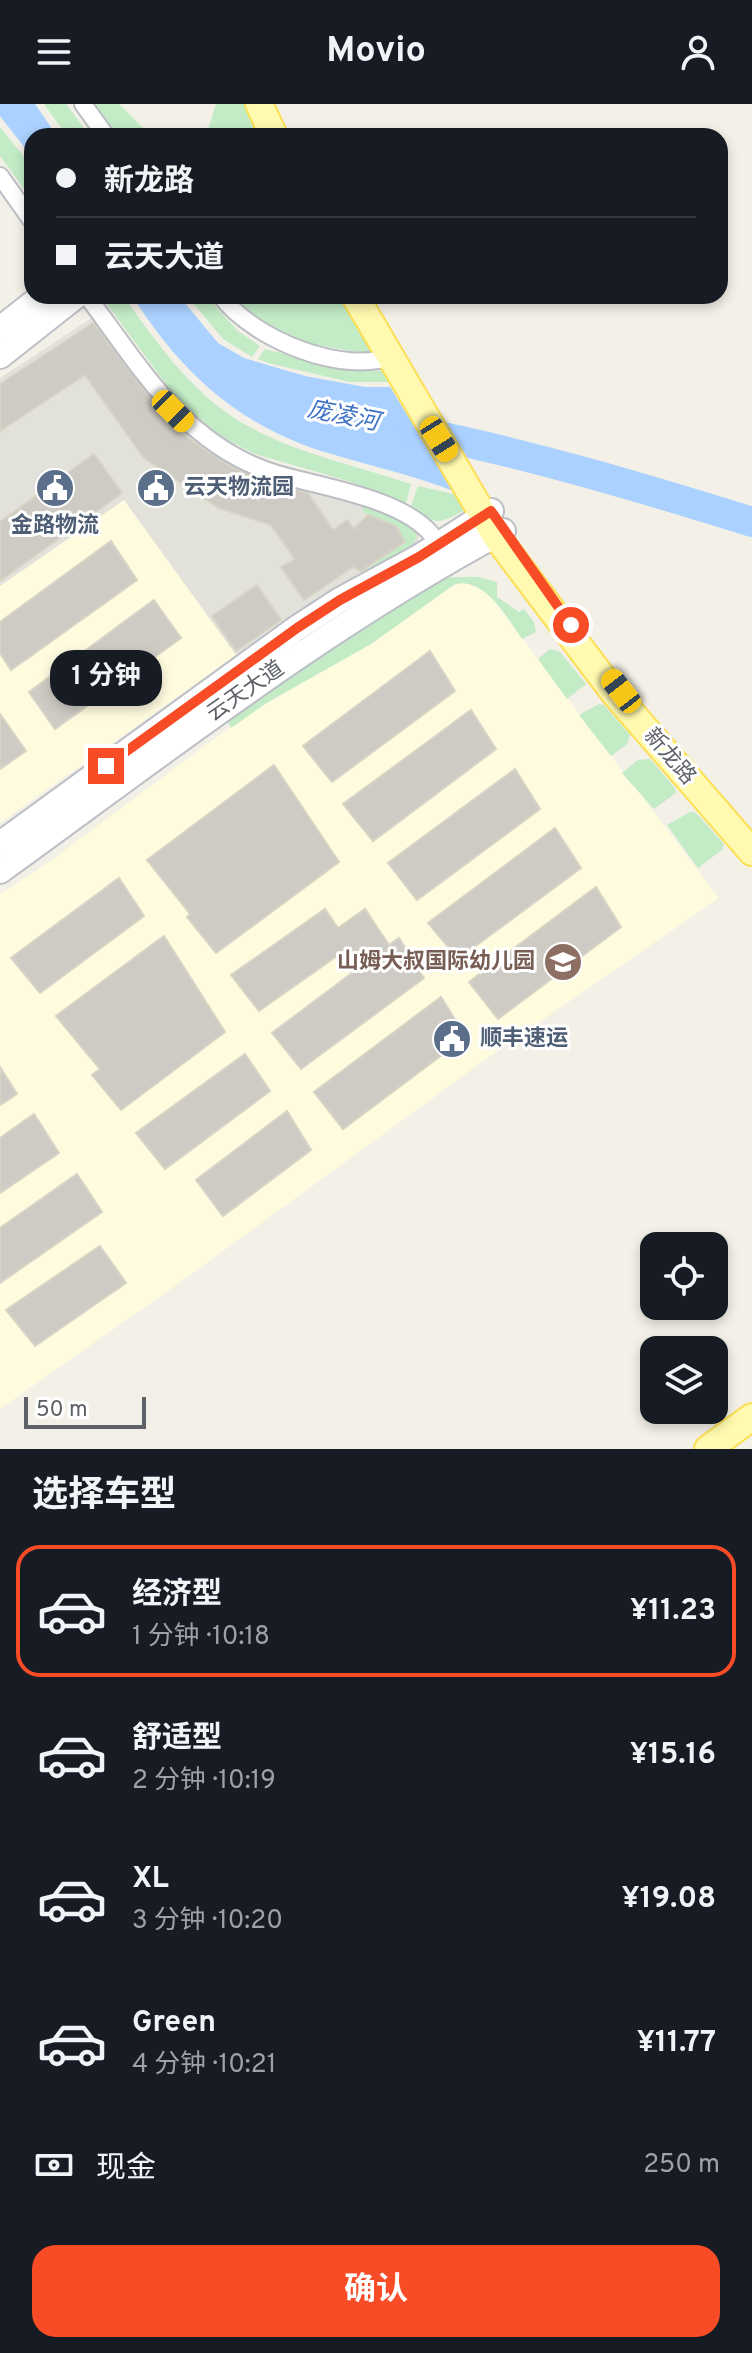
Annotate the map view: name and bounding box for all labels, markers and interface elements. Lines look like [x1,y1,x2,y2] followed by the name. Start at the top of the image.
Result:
[326,29,426,75] text: Movio
[32,30,76,74] icon: menu
[676,30,720,74] icon: person
[104,164,194,201] text: 新龙路
[104,241,224,278] text: 云天大道
[148,386,198,436] car
[305,395,385,439] water label: 庞凌河
[416,412,462,466] car
[34,467,76,509] public building icon: 金路物流
[135,467,177,509] public building icon: 云天物流园
[184,475,294,502] place label: 云天物流园
[11,513,99,540] place label: 金路物流
[553,607,589,643] route start
[50,650,162,706] callout: 1 分钟
[202,656,290,728] street label: 云天大道
[72,661,140,694] text: 1 分钟
[597,665,645,717] car
[637,723,701,791] street label: 新龙路
[88,748,124,784] route end
[542,941,584,983] school or university icon: 山姆大叔国际幼儿园
[337,949,535,976] place label: 山姆大叔国际幼儿园
[431,1018,473,1060] public building icon: 顺丰速运
[480,1026,568,1053] place label: 顺丰速运
[640,1232,728,1424] map controls
[640,1232,728,1320] button: locate
[640,1336,728,1424] button: layers
[24,1393,146,1429] scale bar
[36,1397,88,1424] text: 50 m
[32,1474,176,1520] text: 选择车型
[36,1575,108,1647] icon: car
[132,1577,222,1614] text: 经济型
[630,1593,716,1630] text: ¥11.23
[132,1621,270,1654] text: 1 分钟 · 10:18
[36,1719,108,1791] icon: car
[132,1721,222,1758] text: 舒适型
[630,1737,716,1774] text: ¥15.16
[132,1765,276,1798] text: 2 分钟 · 10:19
[132,1861,169,1898] text: XL
[36,1863,108,1935] icon: car
[621,1881,716,1918] text: ¥19.08
[132,1905,283,1938] text: 3 分钟 · 10:20
[132,2005,216,2042] text: Green
[36,2007,108,2079] icon: car
[637,2025,716,2062] text: ¥11.77
[132,2049,276,2082] text: 4 分钟 · 10:21
[32,2143,76,2187] icon: cash
[643,2149,720,2182] text: 250 m
[96,2151,156,2188] text: 现金
[32,2245,720,2337] button: 确认

